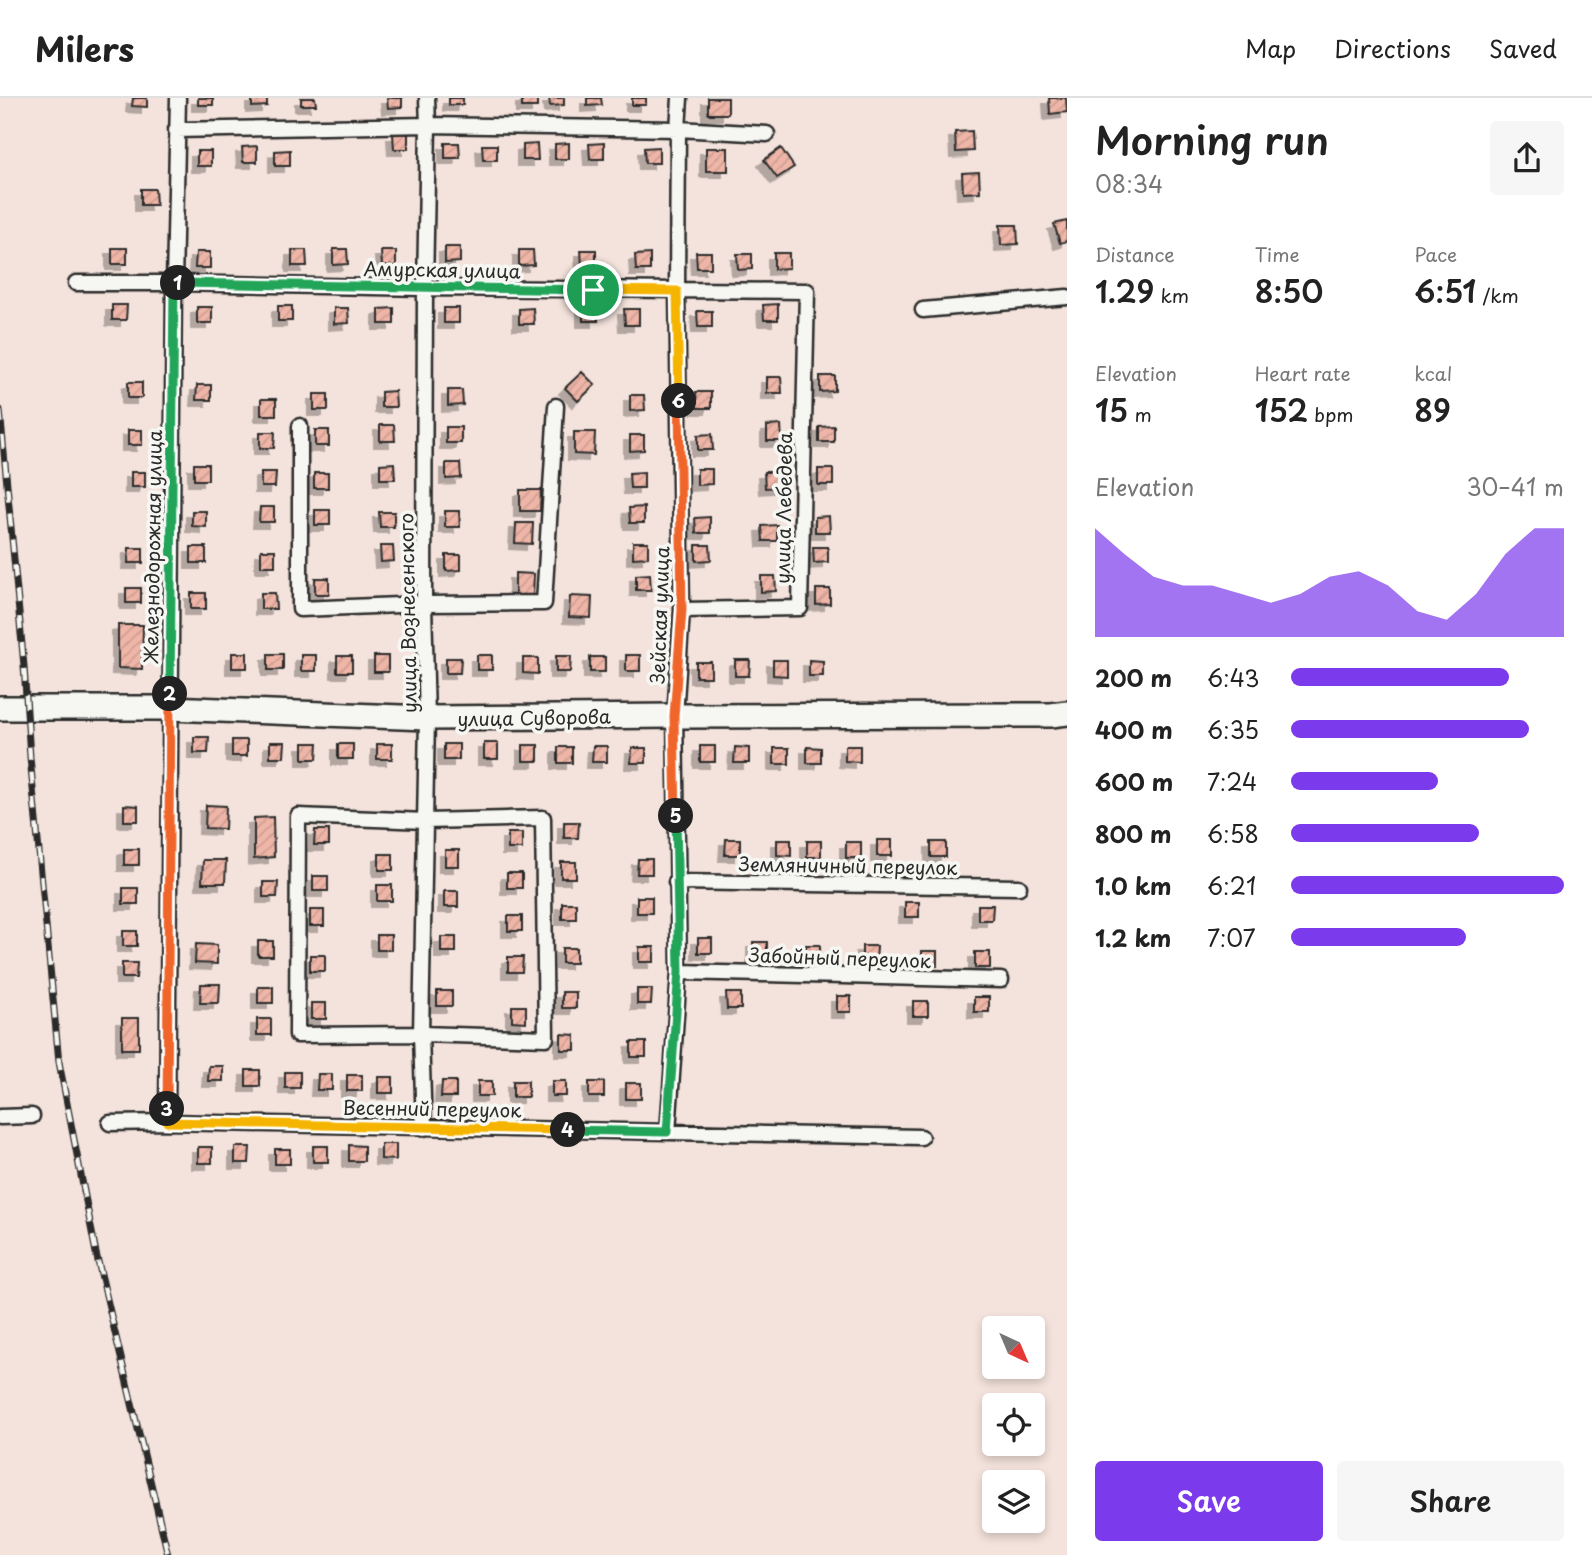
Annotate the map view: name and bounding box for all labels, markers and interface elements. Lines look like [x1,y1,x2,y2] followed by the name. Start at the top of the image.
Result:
[35,23,134,73] text: Milers
[1245,30,1296,66] text: Map
[1334,30,1451,66] text: Directions
[1489,30,1557,66] text: Saved
[1095,111,1329,168] text: Morning run
[1490,121,1564,195] button: share
[1095,166,1163,201] text: 08:34
[1095,240,1175,268] text: Distance
[1255,240,1300,268] text: Time
[1414,240,1457,268] text: Pace
[363,254,521,284] street label: Амурская улица
[563,260,623,320] pin
[160,266,196,300] pin: 1
[173,268,182,296] text: 1
[1095,268,1154,313] text: 1.29
[1255,268,1323,313] text: 8:50
[1414,268,1476,313] text: 6:51
[574,271,612,309] icon: arrive
[1154,281,1189,309] text: km
[1476,281,1519,309] text: /km
[1095,359,1177,387] text: Elevation
[1255,359,1351,387] text: Heart rate
[1414,359,1452,387] text: kcal
[662,384,696,418] pin: 6
[672,386,685,414] text: 6
[1095,387,1128,432] text: 15
[1255,387,1308,432] text: 152
[1414,387,1451,432] text: 89
[1128,400,1152,428] text: m
[1308,400,1354,428] text: bpm
[136,430,168,664] street label: Железнодорожная улица
[768,432,798,584] street label: улица Лебедева
[1095,469,1194,504] text: Elevation
[1466,469,1564,504] text: 30–41 m
[391,513,423,713] street label: улица Вознесенского
[643,546,675,684] street label: Зейская улица
[1095,660,1172,695] text: 200 m
[1207,660,1260,695] text: 6:43
[152,676,188,712] pin: 2
[163,679,176,707] text: 2
[457,702,611,732] street label: улица Суворова
[1095,712,1173,747] text: 400 m
[1207,712,1259,747] text: 6:35
[1095,764,1173,799] text: 600 m
[1207,764,1257,799] text: 7:24
[658,798,694,834] pin: 5
[669,801,682,829] text: 5
[1095,816,1172,851] text: 800 m
[1207,816,1259,851] text: 6:58
[738,849,958,881] street label: Земляничный переулок
[1095,868,1172,903] text: 1.0 km
[1207,868,1256,903] text: 6:21
[1095,920,1171,955] text: 1.2 km
[1207,920,1256,955] text: 7:07
[747,940,932,974] street label: Забойный переулок
[150,1091,184,1126] pin: 3
[342,1092,522,1124] street label: Весенний переулок
[160,1094,173,1122] text: 3
[550,1112,586,1148] pin: 4
[561,1115,574,1143] text: 4
[982,1316,1045,1379] north arrow
[982,1316,1045,1533] map controls
[982,1393,1045,1456] button: locate
[1095,1461,1323,1541] button: Save
[1337,1461,1564,1541] button: Share
[982,1470,1045,1533] button: layers

